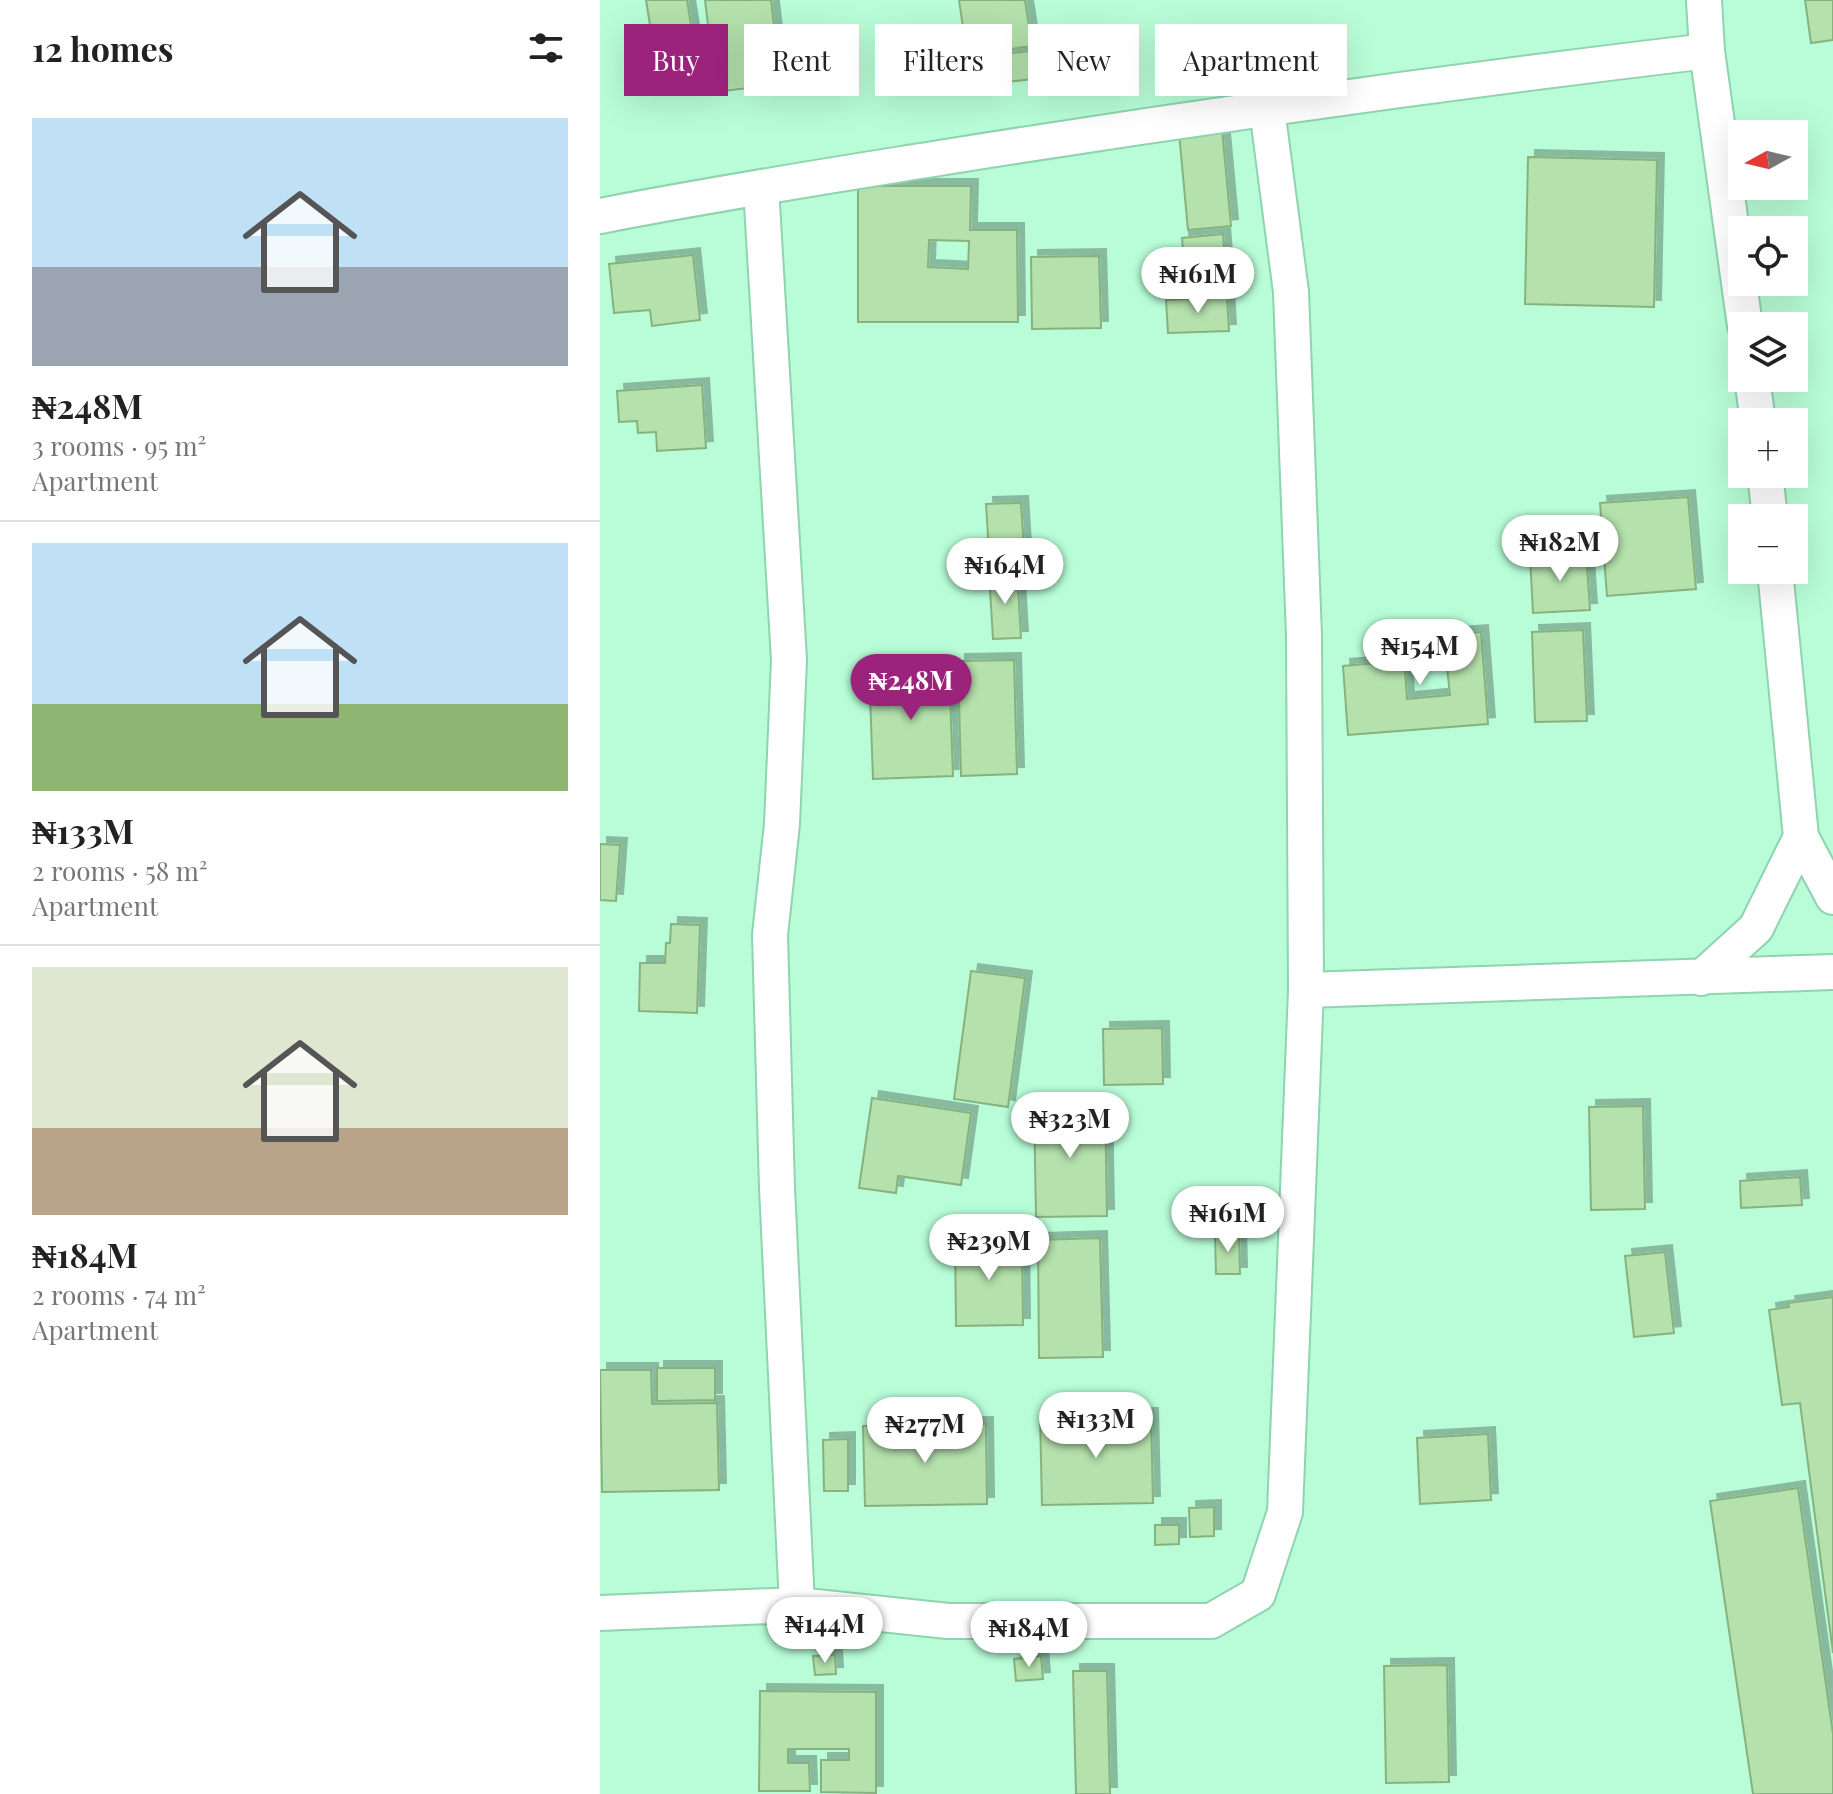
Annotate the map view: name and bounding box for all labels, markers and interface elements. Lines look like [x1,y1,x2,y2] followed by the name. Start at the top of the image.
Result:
[624,24,728,96] chip: Buy
[744,24,859,96] chip: Rent
[875,24,1012,96] chip: Filters
[1028,24,1139,96] chip: New
[1155,24,1347,96] chip: Apartment
[32,25,173,71] text: 12 homes
[524,26,568,70] icon: filters
[1728,120,1808,200] north arrow
[1728,120,1808,584] map controls
[228,170,372,314] icon: home
[1728,216,1808,296] button: locate
[1142,247,1254,315] pin: ₦161M
[1159,255,1237,290] text: ₦161M
[1728,312,1808,392] button: layers
[32,382,143,428] text: ₦248M
[1728,408,1808,488] button: +
[32,428,206,463] text: 3 rooms · 95 m²
[32,463,158,498] text: Apartment
[1728,504,1808,584] button: −
[1504,515,1616,583] pin: ₦182M
[1519,523,1601,558] text: ₦182M
[949,538,1061,606] pin: ₦164M
[964,546,1046,581] text: ₦164M
[228,595,372,739] icon: home
[1364,619,1476,687] pin: ₦154M
[1381,627,1459,662] text: ₦154M
[855,654,967,722] pin: ₦248M
[869,662,953,697] text: ₦248M
[32,807,134,853] text: ₦133M
[32,853,208,888] text: 2 rooms · 58 m²
[32,888,158,923] text: Apartment
[228,1019,372,1163] icon: home
[1014,1092,1126,1160] pin: ₦323M
[1029,1100,1111,1135] text: ₦323M
[1172,1186,1284,1254] pin: ₦161M
[1189,1194,1267,1229] text: ₦161M
[933,1214,1045,1282] pin: ₦239M
[947,1222,1031,1257] text: ₦239M
[32,1231,138,1277] text: ₦184M
[32,1277,206,1312] text: 2 rooms · 74 m²
[32,1312,158,1347] text: Apartment
[1040,1392,1152,1460] pin: ₦133M
[869,1397,981,1465] pin: ₦277M
[1057,1400,1135,1435] text: ₦133M
[885,1405,965,1440] text: ₦277M
[769,1597,881,1665] pin: ₦144M
[973,1601,1085,1669] pin: ₦184M
[785,1605,865,1640] text: ₦144M
[988,1609,1070,1644] text: ₦184M

